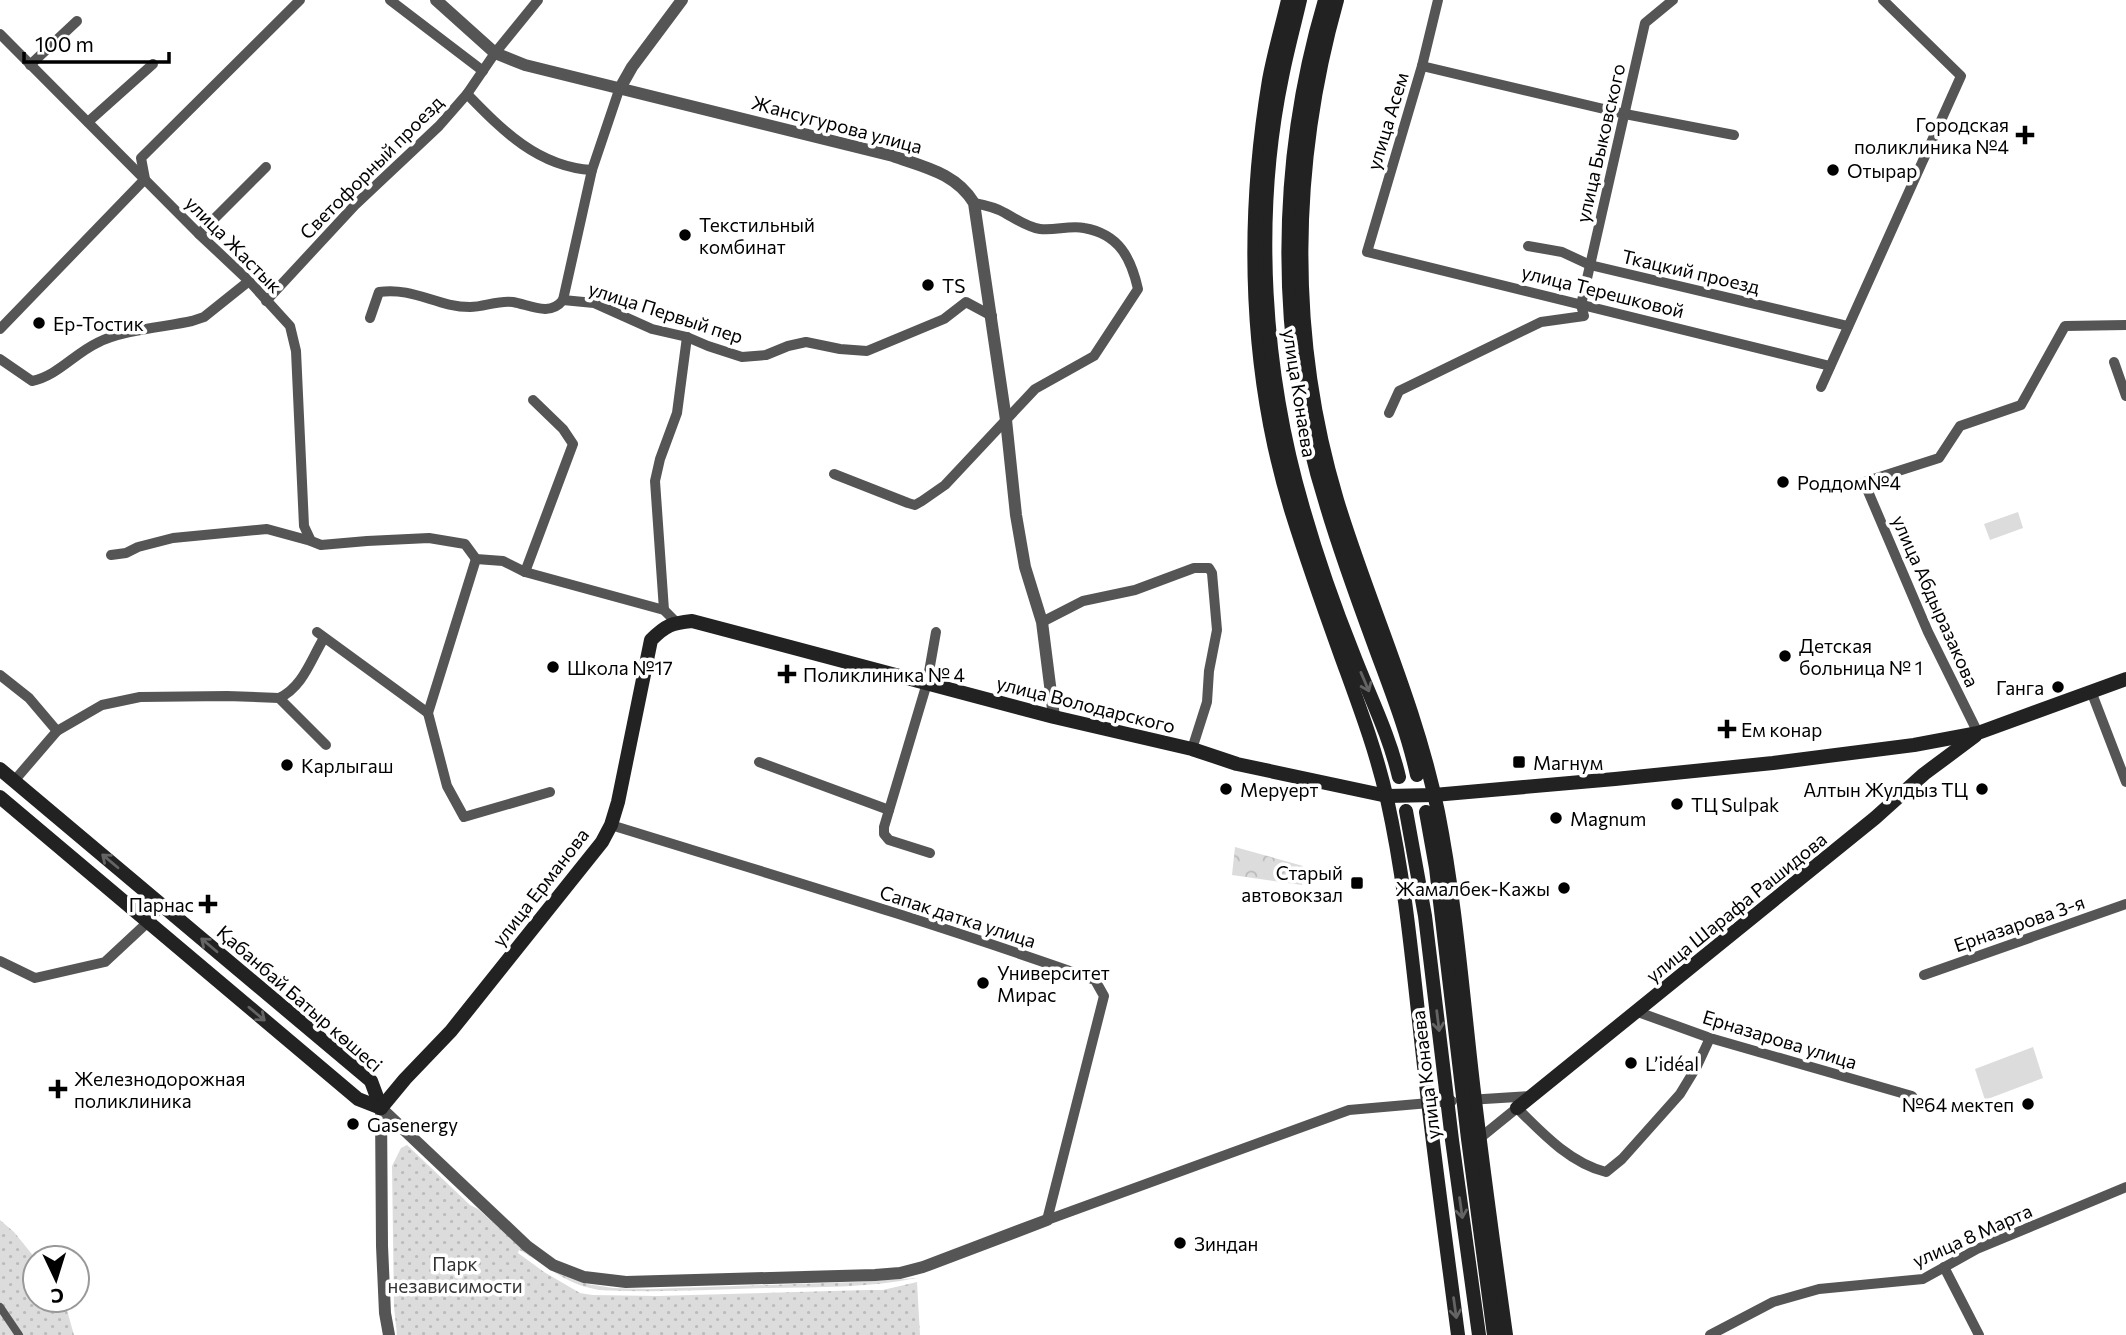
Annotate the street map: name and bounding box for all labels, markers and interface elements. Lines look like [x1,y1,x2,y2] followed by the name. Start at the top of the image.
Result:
[24,21,170,65] scale bar
[35,31,94,56] text: 100 m
[1571,61,1629,225] street label: улица Быковского
[1361,69,1413,173] street label: улица Асем
[294,90,448,244] street label: Светофорный проезд
[749,90,925,158] street label: Жансугурова улица
[1854,113,2009,158] place label: Городская поликлиника №4
[2015,125,2035,145] marker: Городская поликлиника №4
[1847,159,1917,182] place label: Отырар
[1825,162,1841,178] marker: Отырар
[181,191,287,297] street label: улица Жастык
[699,213,815,258] place label: Текстильный комбинат
[677,227,693,243] marker: Текстильный комбинат
[1620,244,1762,298] street label: Ткацкий проезд
[1519,260,1687,322] street label: улица Терешковой
[942,274,965,297] place label: TS
[586,276,746,348] street label: улица Первый пер
[920,277,936,293] marker: TS
[53,312,144,335] place label: Ер-Тостик
[31,315,47,331] marker: Ер-Тостик
[1278,327,1322,459] street label: улица Конаева
[1797,471,1901,494] place label: Роддом№4
[1775,474,1791,490] marker: Роддом№4
[1888,512,1984,690] street label: улица Абдыразакова
[1799,634,1923,679] place label: Детская больница № 1
[1777,648,1793,664] marker: Детская больница № 1
[567,656,673,679] place label: Школа №17
[545,659,561,675] marker: Школа №17
[803,663,965,686] place label: Поликлиника № 4
[777,664,797,684] marker: Поликлиника № 4
[994,671,1178,737] street label: улица Володарского
[1359,671,1372,692] one-way arrow
[1996,676,2044,699] place label: Ганга
[2050,679,2066,695] marker: Ганга
[1741,718,1822,741] place label: Ем конар
[1719,721,1735,737] marker: Ем конар
[1533,751,1603,774] place label: Магнум
[301,754,393,777] place label: Карлыгаш
[1511,754,1527,770] marker: Магнум
[279,757,295,773] marker: Карлыгаш
[1240,778,1319,801] place label: Меруерт
[1803,778,1968,801] place label: Алтын Жулдыз ТЦ
[1218,781,1234,797] marker: Меруерт
[1974,781,1990,797] marker: Алтын Жулдыз ТЦ
[1691,793,1779,816] place label: ТЦ Sulpak
[1669,796,1685,812] marker: ТЦ Sulpak
[1570,807,1646,830] place label: Magnum
[1548,810,1564,826] marker: Magnum
[487,823,593,951] street label: улица Ерманова
[1641,827,1831,987] street label: улица Шарафа Рашидова
[101,853,119,869] one-way arrow
[1241,861,1343,906] place label: Старый автовокзал
[1349,875,1365,891] marker: Старый автовокзал
[1395,877,1550,900] place label: Жамалбек-Кажы
[877,880,1039,952] street label: Сапак датка улица
[1556,880,1572,896] marker: Жамалбек-Кажы
[1950,890,2088,956] street label: Ерназарова 3-я
[129,893,194,916] place label: Парнас
[200,896,216,912] marker: Парнас
[213,920,387,1076] street label: Қабанбай Батыр көшесі
[201,937,219,953] one-way arrow
[997,961,1110,1006] place label: Университет Мирас
[975,975,991,991] marker: Университет Мирас
[1700,1005,1860,1073] street label: Ерназарова улица
[247,1006,265,1021] one-way arrow
[1406,1009,1444,1141] street label: улица Конаева
[1431,1009,1444,1031] one-way arrow
[1645,1052,1699,1075] place label: L’idéal
[1623,1055,1639,1071] marker: L’idéal
[74,1067,245,1112] place label: Железнодорожная поликлиника
[48,1079,68,1099] marker: Железнодорожная поликлиника
[1902,1093,2014,1116] place label: №64 мектеп
[2020,1096,2036,1112] marker: №64 мектеп
[367,1113,458,1136] place label: Gasenergy
[345,1116,361,1132] marker: Gasenergy
[1455,1196,1468,1218] one-way arrow
[1909,1198,2035,1272] street label: улица 8 Марта
[1194,1232,1258,1255] place label: Зиндан
[1172,1235,1188,1251] marker: Зиндан
[21,1244,91,1314] north arrow
[387,1252,523,1297] park label: Парк независимости
[50,1285,65,1308] text: С
[1448,1297,1461,1319] one-way arrow

